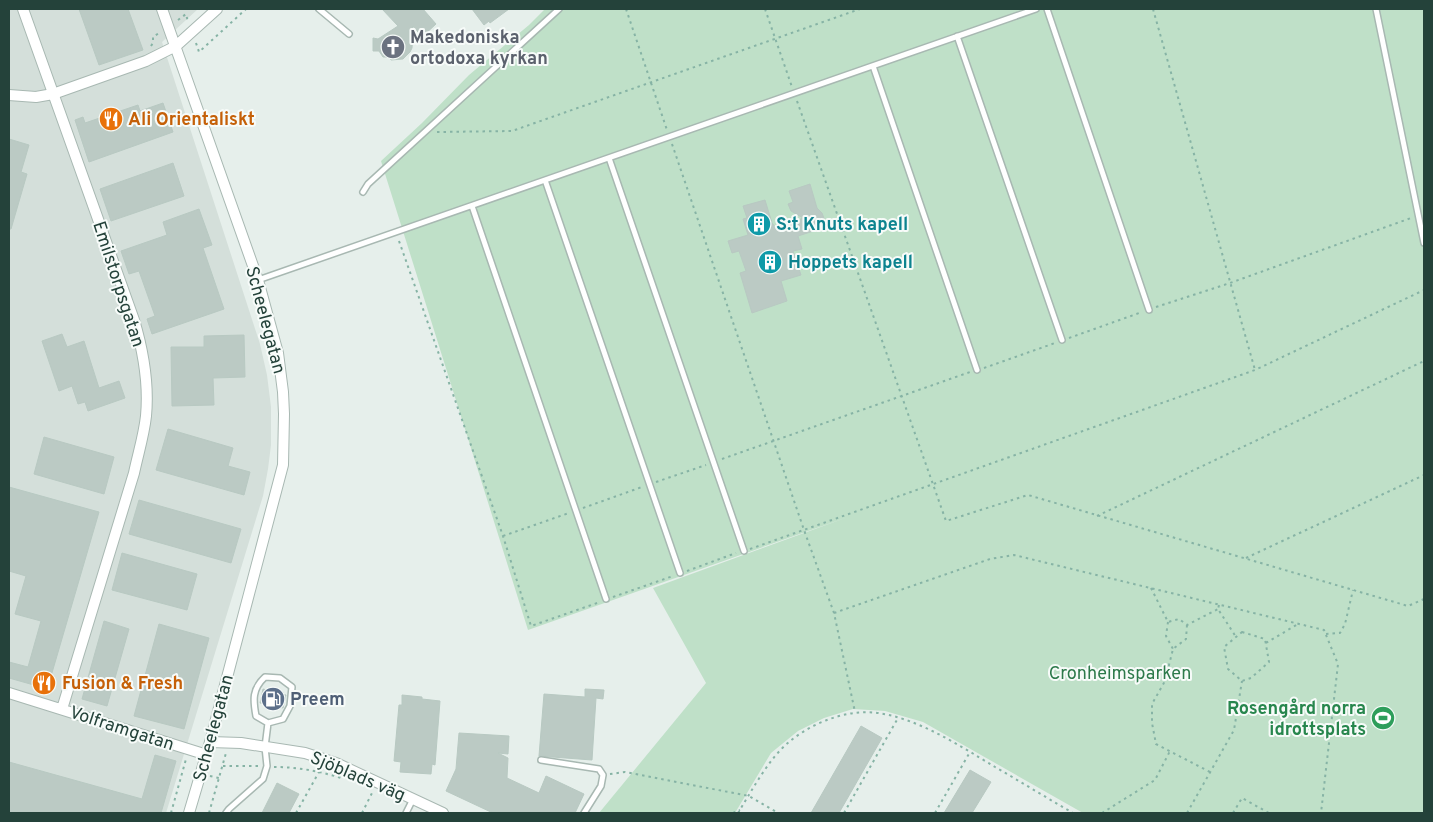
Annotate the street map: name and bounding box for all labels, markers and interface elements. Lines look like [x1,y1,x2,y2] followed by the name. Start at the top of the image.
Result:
[410,27,548,71] place label: Makedoniska ortodoxa kyrkan
[380,34,406,60] church icon: Makedoniska ortodoxa kyrkan
[98,106,124,132] restaurant icon: Ali Orientaliskt
[128,109,255,132] place label: Ali Orientaliskt
[746,211,772,237] building icon: S:t Knuts kapell
[776,214,908,237] place label: S:t Knuts kapell
[86,219,149,350] street label: Emilstorpsgatan
[757,249,783,275] building icon: Hoppets kapell
[788,252,913,275] place label: Hoppets kapell
[239,264,290,377] street label: Scheelegatan
[1049,663,1191,686] park label: Cronheimsparken
[31,670,57,696] restaurant icon: Fusion & Fresh
[189,672,240,785] street label: Scheelegatan
[62,673,183,696] place label: Fusion & Fresh
[260,686,286,712] fuel station icon: Preem
[290,689,345,712] place label: Preem
[1227,698,1366,742] place label: Rosengård norra idrottsplats
[66,702,177,757] street label: Volframgatan
[1370,705,1396,731] sports icon: Rosengård norra idrottsplats
[306,747,408,808] street label: Sjöblads väg

